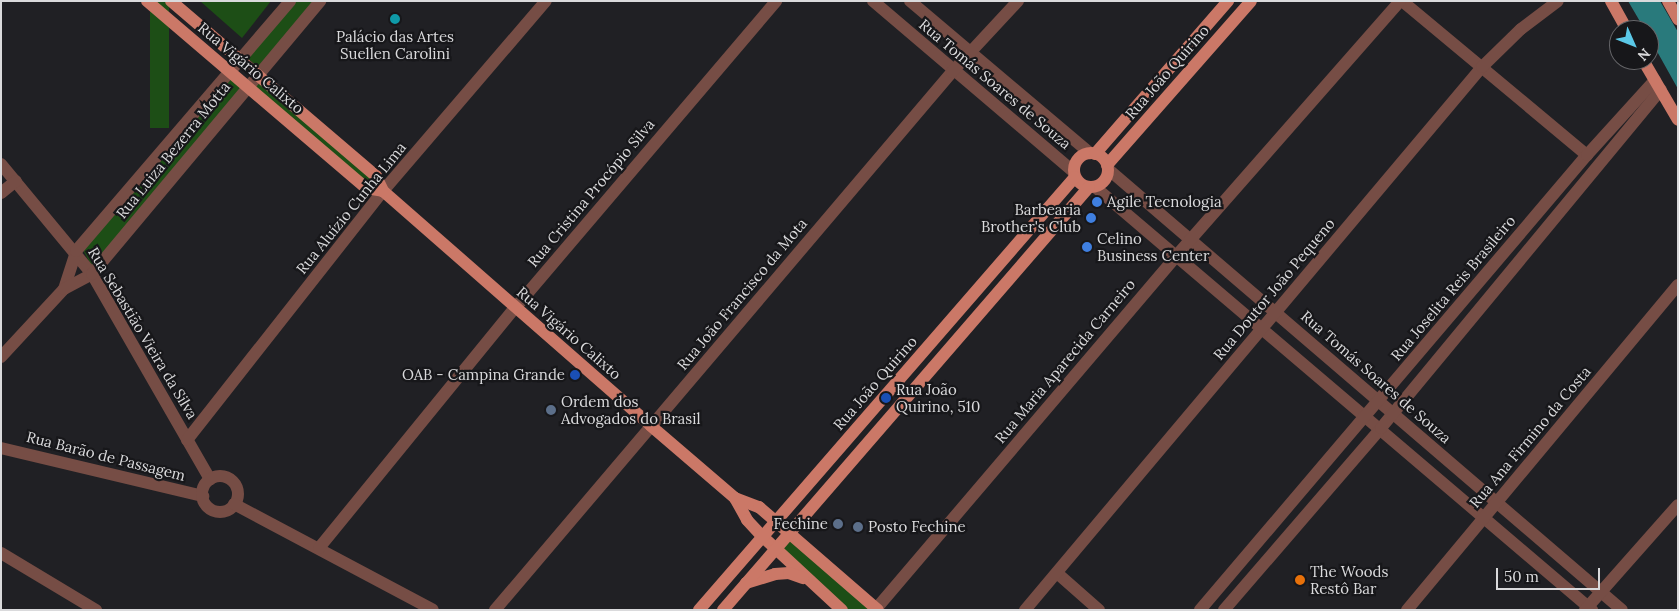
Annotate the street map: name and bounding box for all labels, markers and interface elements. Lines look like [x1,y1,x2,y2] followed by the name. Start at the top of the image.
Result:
[389,13,401,25] marker: Palácio das Artes Suellen Carolini
[915,15,1075,153] street label: Rua Tomás Soares de Souza
[195,19,307,117] street label: Rua Vigário Calixto
[1609,20,1659,70] north arrow
[1121,21,1213,123] street label: Rua João Quirino
[336,27,454,62] place label: Palácio das Artes Suellen Carolini
[1634,45,1654,65] text: N
[112,78,234,222] street label: Rua Luiza Bezerra Motta
[524,115,658,271] street label: Rua Cristina Procópio Silva
[292,138,410,278] street label: Rua Aluízio Cunha Lima
[1107,193,1222,211] place label: Agile Tecnologia
[1091,196,1103,208] marker: Agile Tecnologia
[981,200,1081,235] place label: Barbearia Brother's Club
[1085,212,1097,224] marker: Barbearia Brother's Club
[1387,212,1519,364] street label: Rua Joselita Reis Brasileiro
[673,214,811,374] street label: Rua João Francisco da Mota
[1209,215,1339,363] street label: Rua Doutor João Pequeno
[1097,229,1209,264] place label: Celino Business Center
[1081,241,1093,253] marker: Celino Business Center
[84,244,202,422] street label: Rua Sebastião Vieira da Silva
[991,275,1139,447] street label: Rua Maria Aparecida Carneiro
[513,283,625,383] street label: Rua Vigário Calixto
[1297,307,1455,447] street label: Rua Tomás Soares de Souza
[829,332,921,434] street label: Rua João Quirino
[1466,363,1594,511] street label: Rua Ana Firmino da Costa
[402,366,565,384] place label: OAB - Campina Grande
[569,369,581,381] marker: OAB - Campina Grande
[896,380,980,415] place label: Rua João Quirino, 510
[561,392,700,427] place label: Ordem dos Advogados do Brasil
[880,392,892,404] marker: Rua João Quirino, 510
[545,404,557,416] marker: Ordem dos Advogados do Brasil
[25,428,187,484] street label: Rua Barão de Passagem
[774,515,828,533] place label: Fechine
[832,518,844,530] marker: Fechine
[868,518,966,536] place label: Posto Fechine
[852,521,864,533] marker: Posto Fechine
[1499,558,1603,590] scale bar
[1310,562,1388,597] place label: The Woods Restô Bar
[1504,567,1539,586] text: 50 m
[1294,574,1306,586] marker: The Woods Restô Bar

